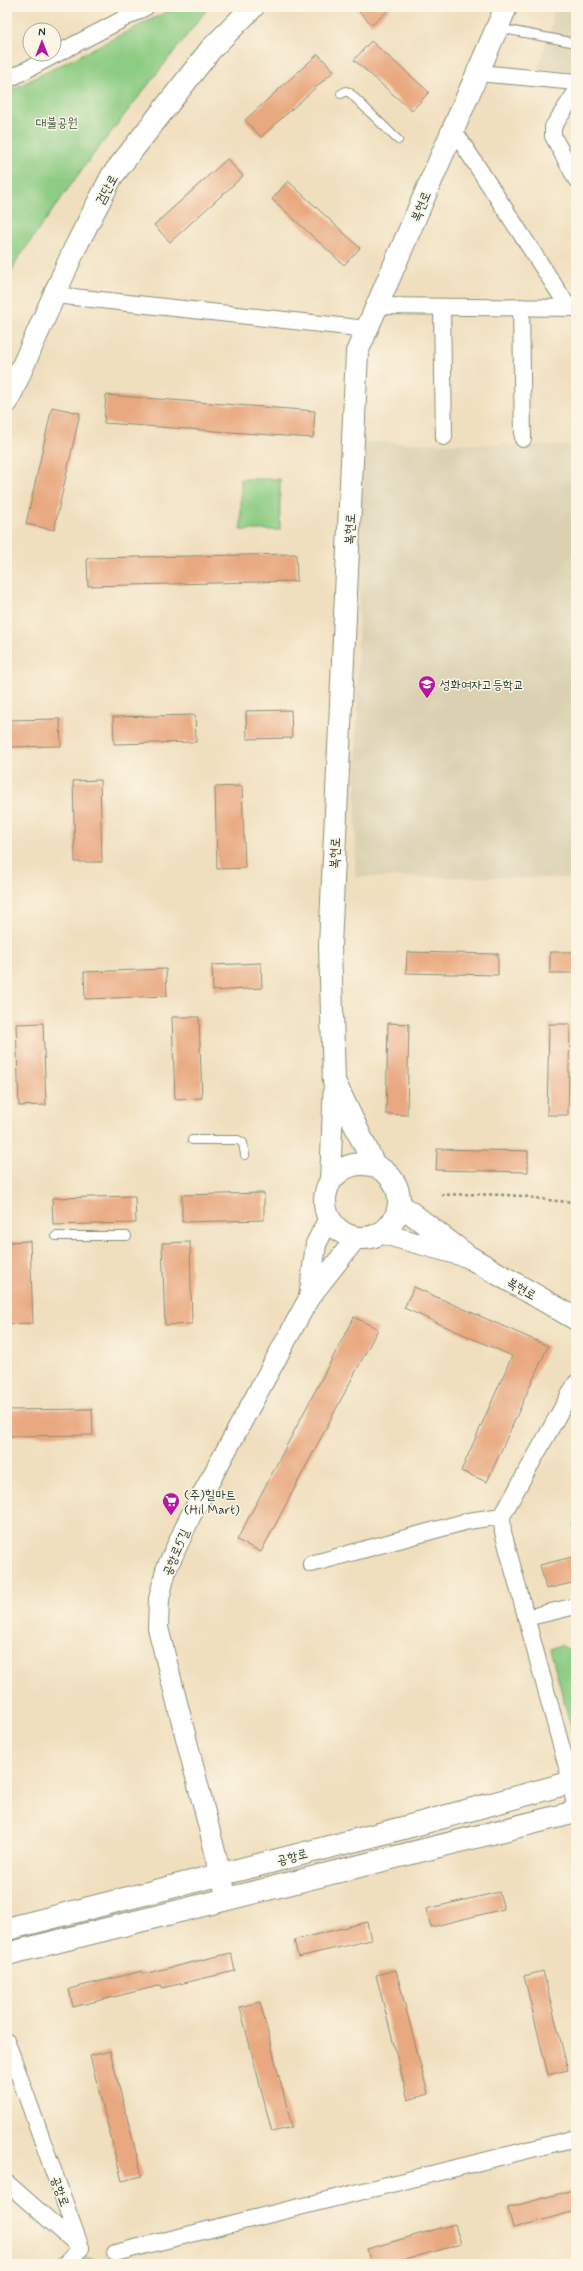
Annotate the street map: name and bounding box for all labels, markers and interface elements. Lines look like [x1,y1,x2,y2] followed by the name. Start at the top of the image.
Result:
[22,22,62,62] north arrow
[38,26,46,40] text: N
[36,115,78,132] park label: 대불공원
[92,172,122,208] street label: 검단로
[407,189,435,224] street label: 복현로
[341,513,360,545] street label: 복현로
[417,674,437,699] school or university icon: 성화여자고등학교
[440,677,524,694] place label: 성화여자고등학교
[326,837,345,869] street label: 복현로
[503,1274,539,1305] street label: 복현로
[184,1487,240,1519] place label: (주)힐마트 (Hil Mart)
[161,1491,181,1516] supermarket icon: (주)힐마트 (Hil Mart)
[159,1526,194,1579] street label: 공항로5길
[275,1845,310,1869] street label: 공항로
[46,2174,73,2209] street label: 공항로

